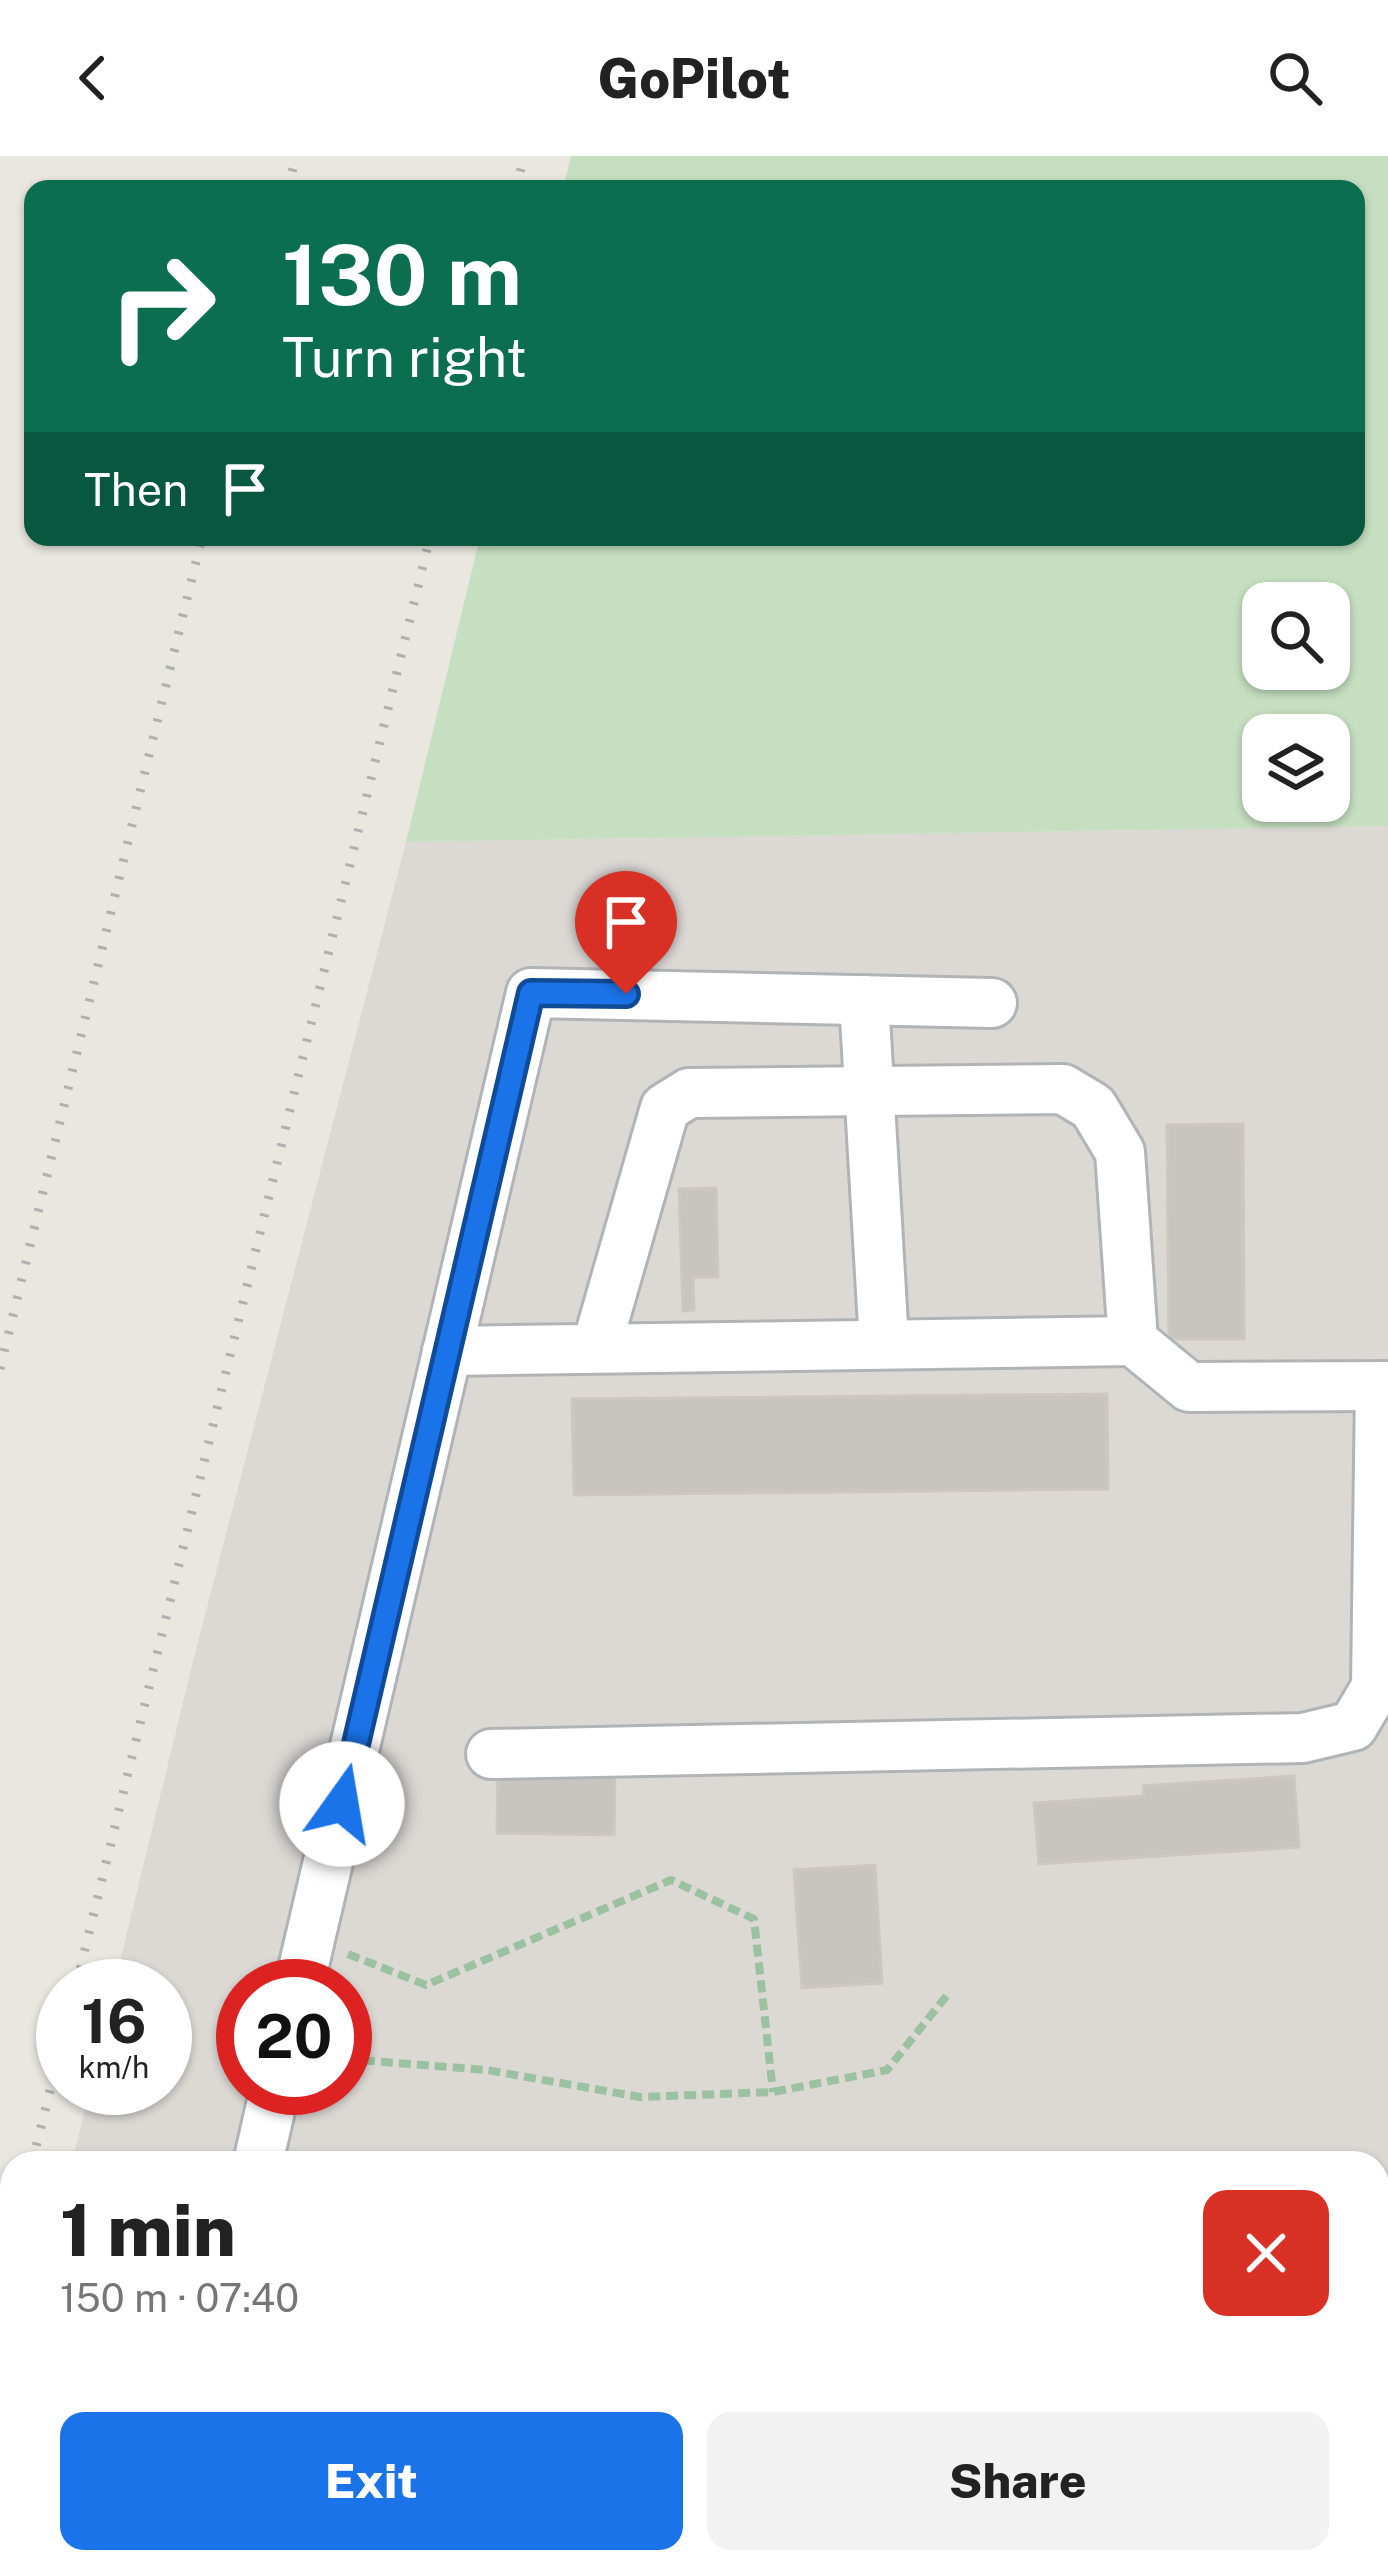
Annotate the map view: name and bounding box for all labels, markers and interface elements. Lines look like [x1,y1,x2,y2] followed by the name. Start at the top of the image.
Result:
[60,45,126,111] icon: back
[1262,45,1328,111] icon: search
[597,47,791,110] text: GoPilot
[282,225,522,324] text: 130 m
[84,228,240,384] icon: right
[282,326,527,389] text: Turn right
[212,456,278,522] icon: arrive
[84,463,188,516] text: Then
[1242,582,1350,822] map controls
[1242,582,1350,690] button: search
[1242,714,1350,822] button: layers
[575,871,677,994] pin
[593,889,659,955] icon: arrive
[279,1741,405,1867] position arrow
[216,1959,372,2115] speed limit sign: 20
[81,1986,147,2057] text: 16
[79,2049,149,2085] text: km/h
[60,2188,236,2272] text: 1 min
[1203,2190,1329,2316] button: close
[60,2275,299,2321] text: 150 m · 07:40
[60,2412,683,2550] button: Exit
[707,2412,1329,2550] button: Share

